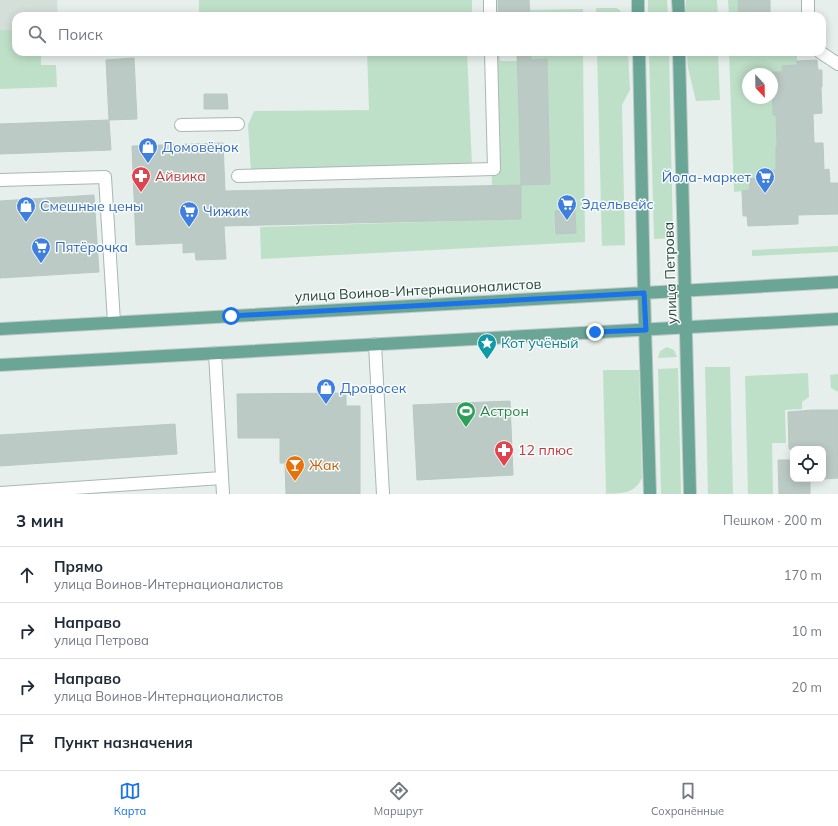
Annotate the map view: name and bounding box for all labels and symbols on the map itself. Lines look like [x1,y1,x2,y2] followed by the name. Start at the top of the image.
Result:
[742,68,778,104] north arrow
[137,136,159,164] shop icon: Домовёнок
[162,138,239,156] place label: Домовёнок
[130,165,152,193] pharmacy icon: Айвика
[754,166,776,194] supermarket icon: Йола-маркет
[155,167,206,185] place label: Айвика
[662,168,752,186] place label: Йола-маркет
[556,193,578,221] supermarket icon: Эдельвейс
[15,195,37,223] shop icon: Смешные цены
[581,195,654,213] place label: Эдельвейс
[40,197,144,215] place label: Смешные цены
[178,200,200,228] supermarket icon: Чижик
[203,202,249,220] place label: Чижик
[659,222,681,324] street label: улица Петрова
[30,236,52,264] supermarket icon: Пятёрочка
[55,238,128,256] place label: Пятёрочка
[294,275,542,305] street label: улица Воинов-Интернационалистов
[222,307,240,325] route start
[586,323,604,341] route end
[476,332,498,360] place icon: Кот учёный
[501,334,579,352] place label: Кот учёный
[315,377,337,405] shop icon: Дровосек
[340,379,407,397] place label: Дровосек
[455,400,477,428] sports icon: Астрон
[480,402,529,420] place label: Астрон
[493,439,515,467] pharmacy icon: 12 плюс
[518,441,573,459] place label: 12 плюс
[284,454,306,482] bar icon: Жак
[309,456,339,474] place label: Жак

